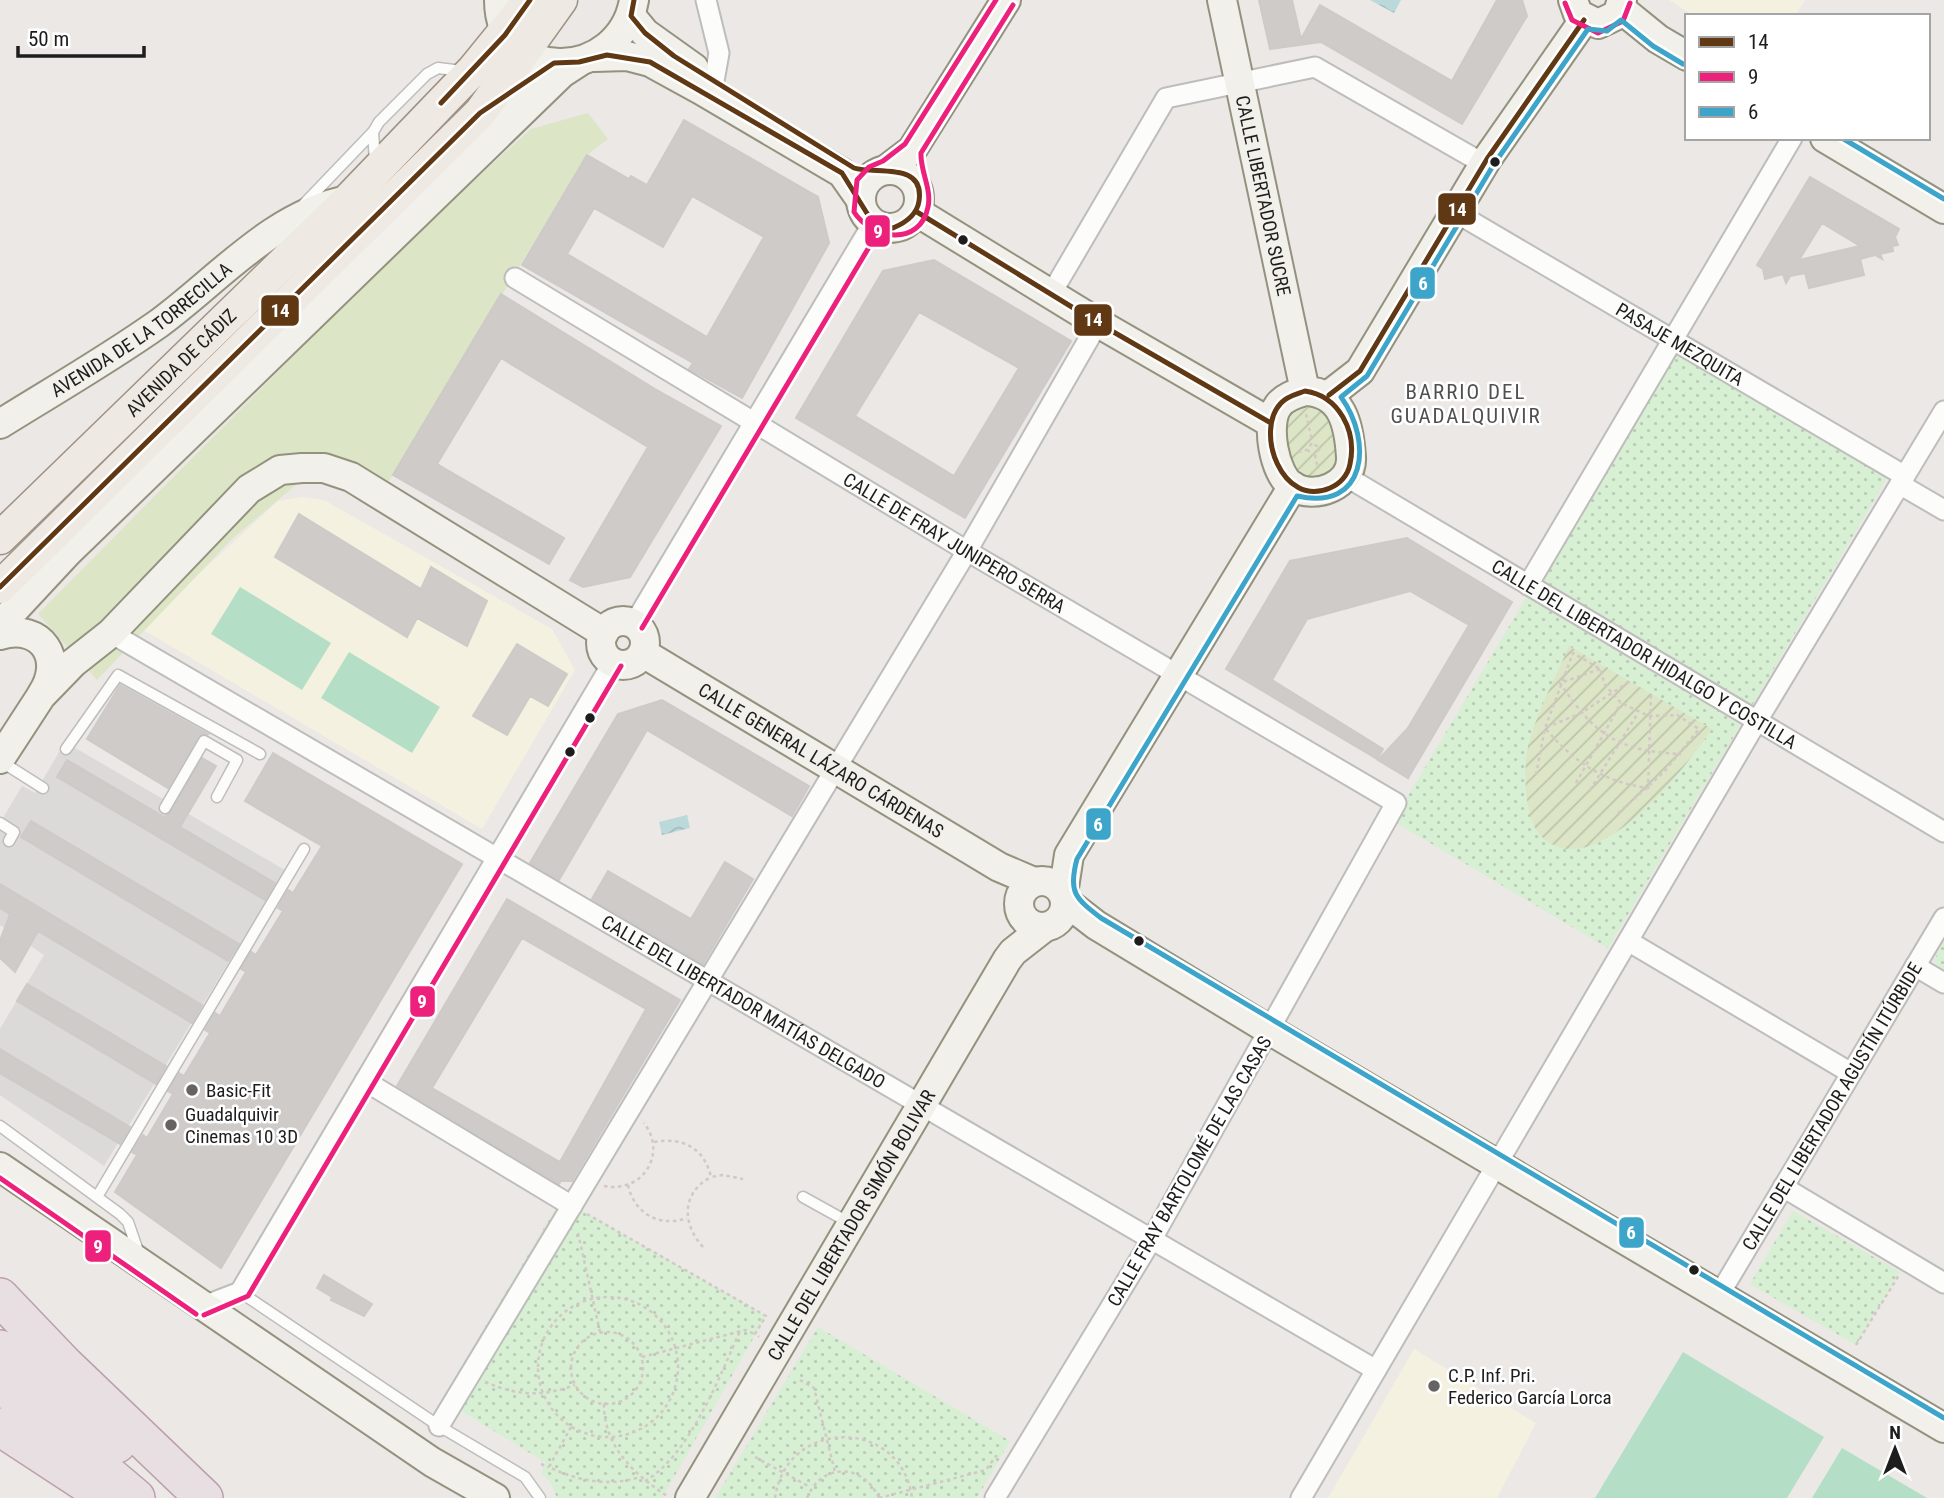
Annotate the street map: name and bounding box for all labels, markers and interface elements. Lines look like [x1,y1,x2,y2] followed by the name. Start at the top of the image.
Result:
[18,14,144,58] scale bar
[1685,14,1930,140] legend
[28,27,69,51] text: 50 m
[1748,30,1769,54] text: 14
[1748,65,1758,89] text: 9
[1231,93,1296,298] street label: CALLE LIBERTADOR SUCRE
[1748,100,1758,124] text: 6
[1488,155,1502,169] unlabelled marker
[1437,192,1477,226] line badge: 14
[1447,198,1467,221] text: 14
[864,214,891,248] line badge: 9
[873,220,883,243] text: 9
[956,233,970,247] unlabelled marker
[47,257,236,402] street label: AVENIDA DE LA TORRECILLA
[1409,266,1436,300] line badge: 6
[1418,272,1428,295] text: 6
[260,294,300,327] line badge: 14
[1612,298,1748,391] street label: PASAJE MEZQUITA
[270,299,290,322] text: 14
[1073,303,1113,337] line badge: 14
[121,304,241,421] street label: AVENIDA DE CÁDIZ
[1083,308,1103,331] text: 14
[1390,380,1542,428] district label: BARRIO DEL GUADALQUIVIR
[839,468,1069,618] street label: CALLE DE FRAY JUNIPERO SERRA
[1487,555,1801,754] street label: CALLE DEL LIBERTADOR HIDALGO Y COSTILLA
[694,678,948,843] street label: CALLE GENERAL LÁZARO CÁRDENAS
[583,711,597,725] unlabelled marker
[563,745,577,759] unlabelled marker
[1085,807,1112,841] line badge: 6
[1093,813,1103,836] text: 6
[597,910,889,1094] street label: CALLE DEL LIBERTADOR MATÍAS DELGADO
[1132,934,1146,948] unlabelled marker
[1737,958,1927,1254] street label: CALLE DEL LIBERTADOR AGUSTÍN ITÚRBIDE
[409,985,436,1018] line badge: 9
[417,990,427,1013] text: 9
[1102,1032,1277,1311] street label: CALLE FRAY BARTOLOMÉ DE LAS CASAS
[206,1079,271,1102] place label: Basic-Fit
[184,1082,200,1098] marker: Basic-Fit
[763,1086,940,1365] street label: CALLE DEL LIBERTADOR SIMÓN BOLIVAR
[185,1103,298,1148] place label: Guadalquivir Cinemas 10 3D
[163,1117,179,1133] marker: Guadalquivir Cinemas 10 3D
[1618,1216,1645,1249] line badge: 6
[1626,1221,1636,1244] text: 6
[84,1229,112,1263] line badge: 9
[93,1235,103,1258] text: 9
[1687,1263,1701,1277] unlabelled marker
[1448,1364,1612,1409] place label: C.P. Inf. Pri. Federico García Lorca
[1426,1378,1442,1394] marker: C.P. Inf. Pri. Federico García Lorca
[1860,1414,1930,1484] north arrow
[1889,1421,1901,1444] text: N

